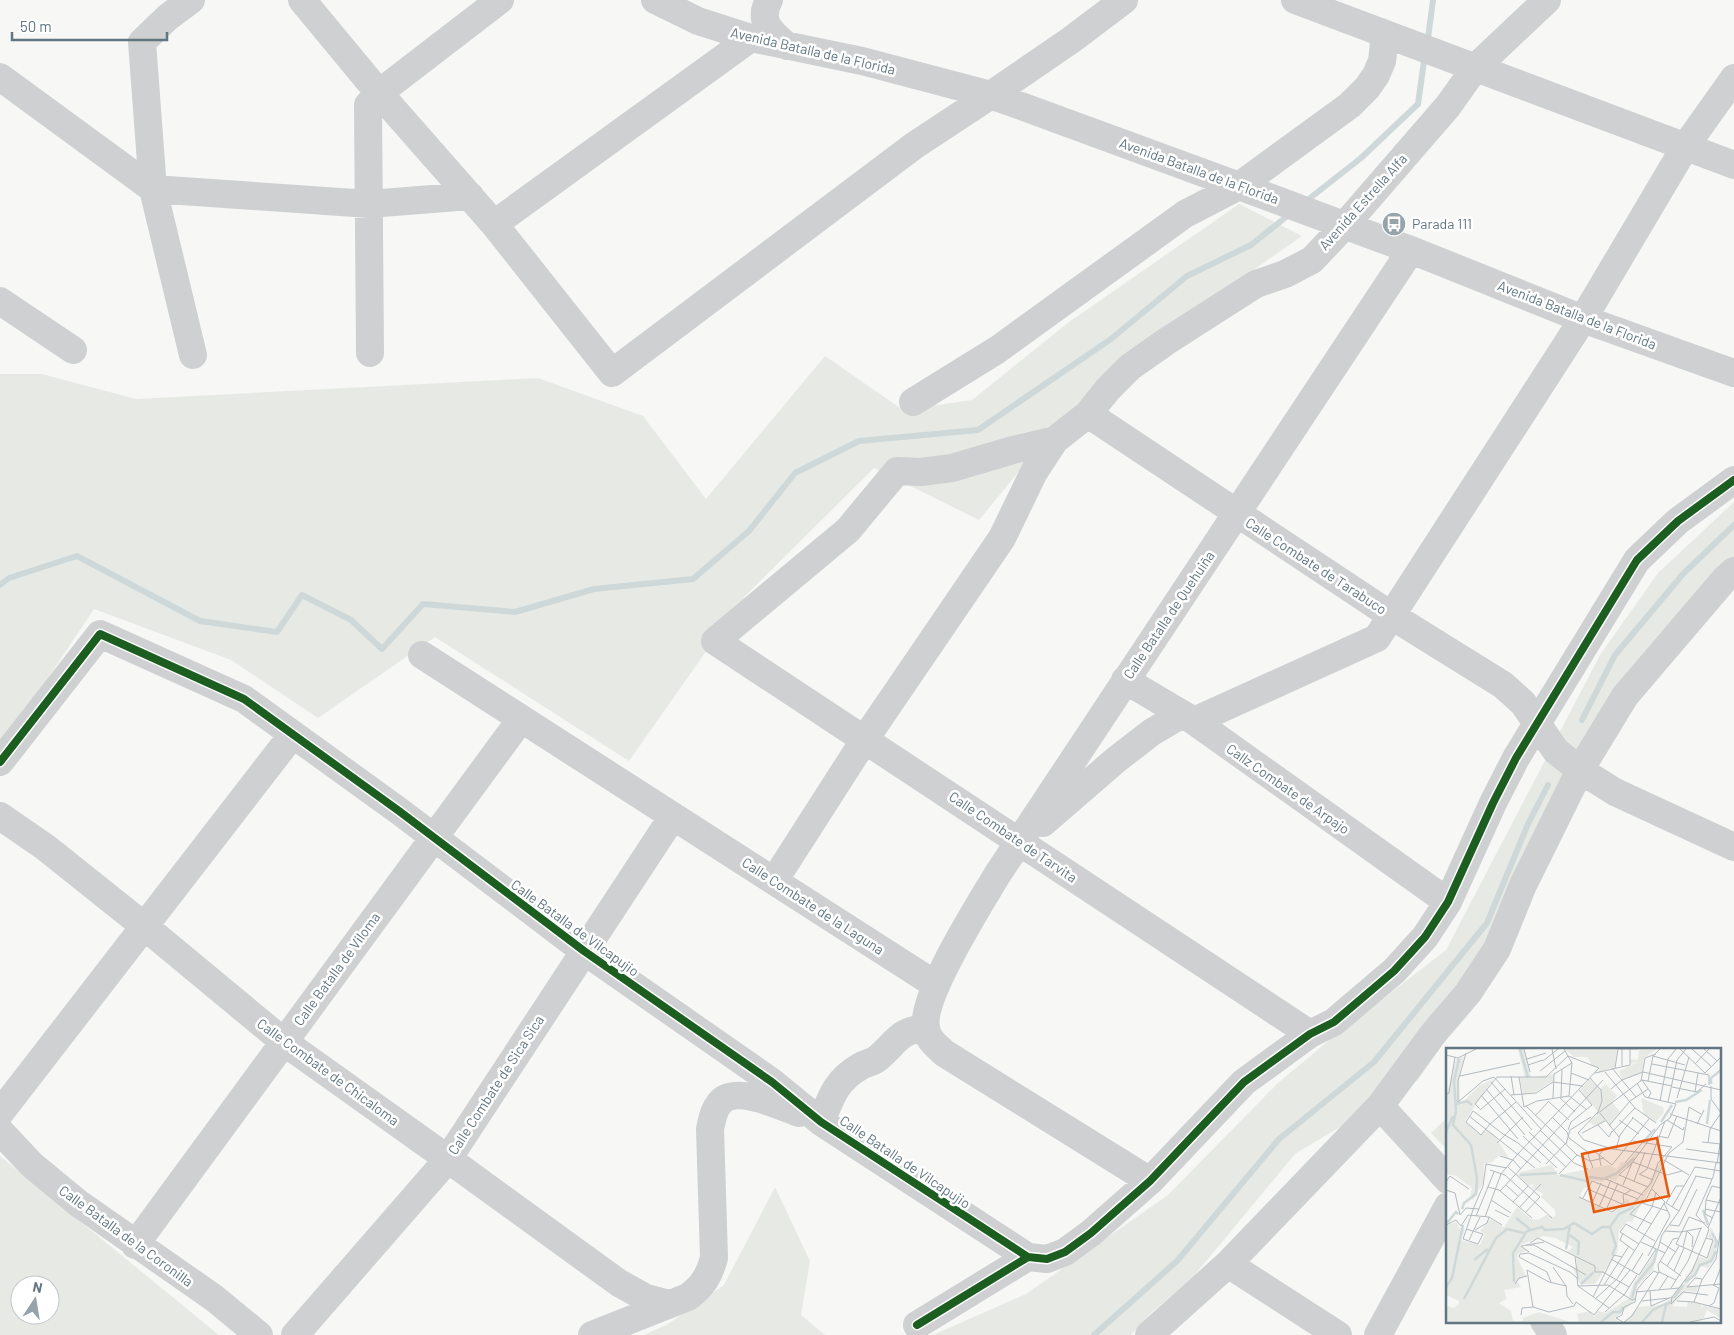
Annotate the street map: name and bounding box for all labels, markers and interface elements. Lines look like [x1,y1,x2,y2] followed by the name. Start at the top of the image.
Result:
[12,10,168,42] scale bar
[20,17,52,35] text: 50 m
[729,23,897,78] street label: Avenida Batalla de la Florida
[1117,134,1281,207] street label: Avenida Batalla de la Florida
[1315,150,1410,253] street label: Avenida Estrella Alfa
[1381,211,1407,237] bus stop icon: Parada 111
[1412,215,1472,232] place label: Parada 111
[1495,276,1659,353] street label: Avenida Batalla de la Florida
[1242,514,1390,618] street label: Calle Combate de Tarabuco
[1119,547,1218,682] street label: Calle Batalla de Quehuiña
[1224,740,1353,837] street label: Callz Combate de Arpajo
[946,787,1080,886] street label: Calle Combate de Tarvita
[739,853,887,958] street label: Calle Combate de la Laguna
[508,875,643,980] street label: Calle Batalla de Vilcapujio
[290,909,383,1029] street label: Calle Batalla de Viloma
[444,1012,547,1158] street label: Calle Combate de Sica Sica
[254,1014,403,1129] street label: Calle Combate de Chicaloma
[1446,1048,1722,1322] inset map
[837,1111,974,1212] street label: Calle Batalla de Vilcapujio
[56,1181,197,1290] street label: Calle Batalla de la Coronilla
[10,1275,60,1325] north arrow
[31,1278,44,1296] text: N

